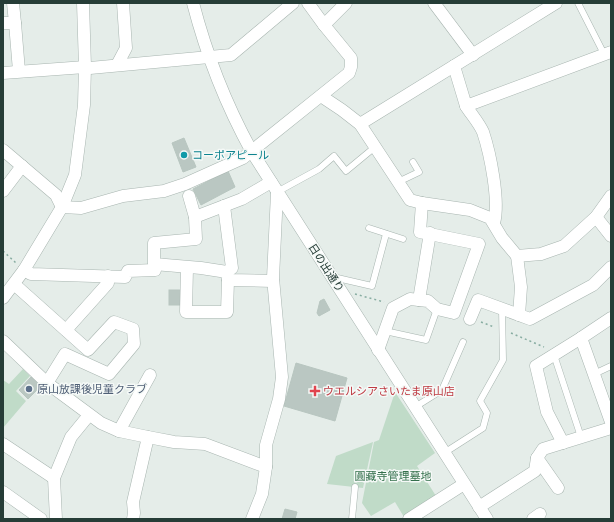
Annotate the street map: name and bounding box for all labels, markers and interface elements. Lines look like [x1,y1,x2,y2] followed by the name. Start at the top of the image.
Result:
[192,149,269,162] place label: コーポアピール
[179,150,189,160] marker: コーポアピール
[306,241,346,295] street label: 日の出通り
[37,383,147,396] place label: 原山放課後児童クラブ
[24,384,34,394] marker: 原山放課後児童クラブ
[323,385,455,398] place label: ウエルシアさいたま原山店
[310,386,320,396] marker: ウエルシアさいたま原山店
[355,470,432,483] park label: 圓藏寺管理墓地

